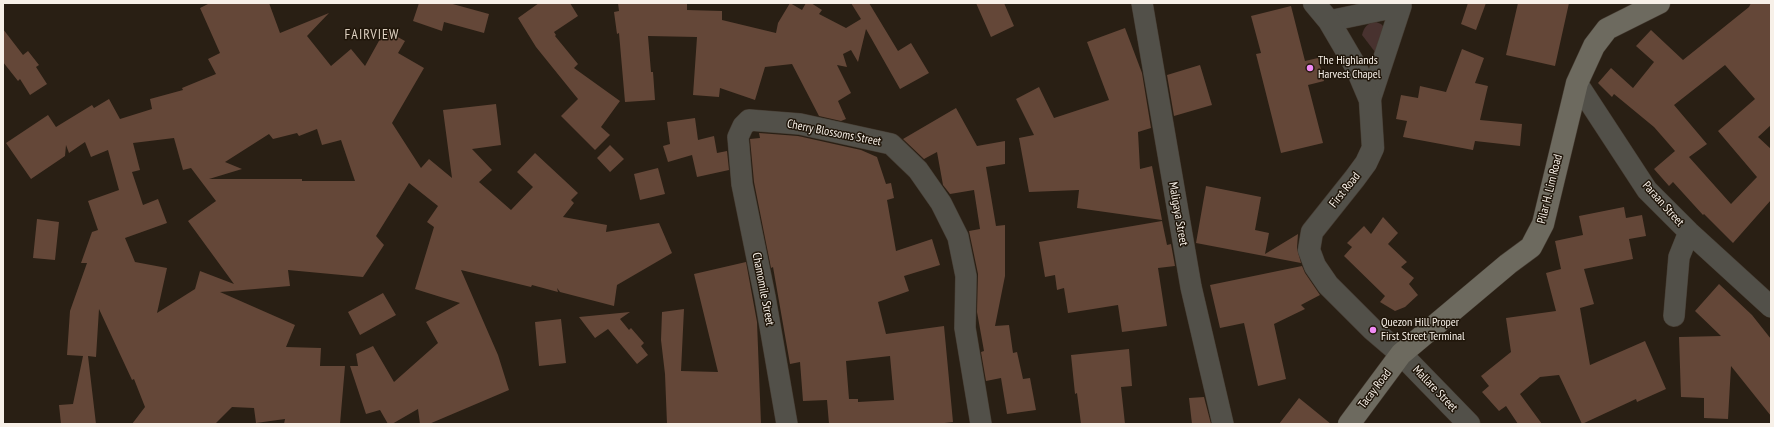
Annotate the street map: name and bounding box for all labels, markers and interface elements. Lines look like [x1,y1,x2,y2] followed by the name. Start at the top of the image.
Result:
[345,27,399,43] district label: FAIRVIEW
[1318,54,1381,82] place label: The Highlands Harvest Chapel
[1305,63,1315,73] marker: The Highlands Harvest Chapel
[786,117,882,149] street label: Cherry Blossoms Street
[1534,153,1566,225] street label: Pilar H. Lim Road
[1326,169,1364,211] street label: First Road
[1639,179,1687,229] street label: Paraan Street
[1165,181,1191,247] street label: Maligaya Street
[749,251,777,327] street label: Chamomile Street
[1381,316,1465,344] place label: Quezon Hill Proper First Street Terminal
[1368,325,1378,335] marker: Quezon Hill Proper First Street Terminal
[1410,363,1460,415] street label: Mallare Street
[1355,366,1395,412] street label: Tacay Road

